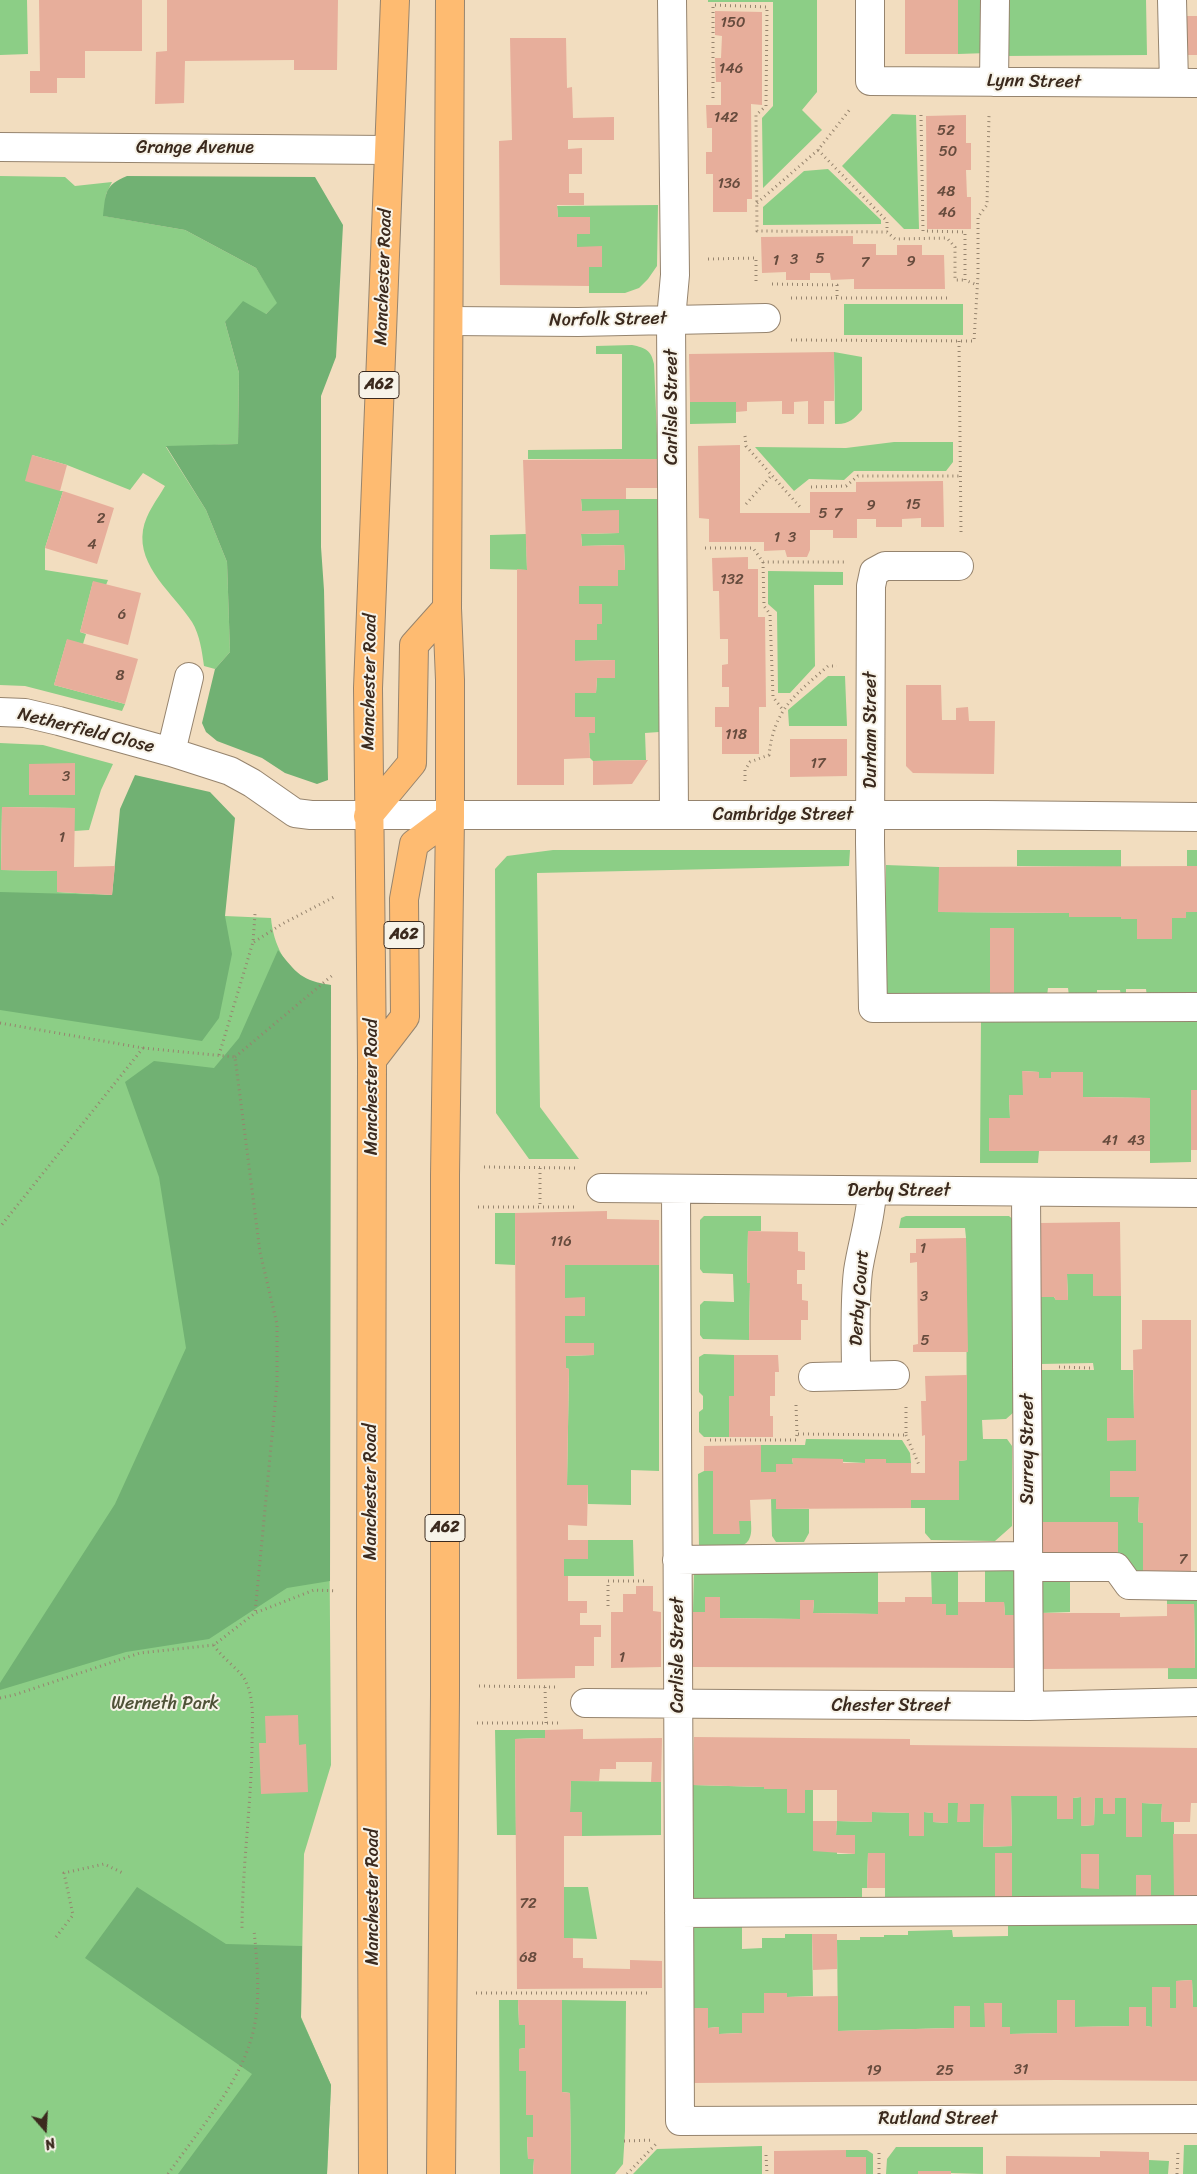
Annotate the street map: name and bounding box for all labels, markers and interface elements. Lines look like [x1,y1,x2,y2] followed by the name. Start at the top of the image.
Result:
[720,14,746,32] house number: 150
[719,60,743,78] house number: 146
[987,70,1081,94] street label: Lynn Street
[714,109,738,127] house number: 142
[937,122,955,140] house number: 52
[136,137,254,159] street label: Grange Avenue
[939,143,957,161] house number: 50
[717,175,741,193] house number: 136
[937,183,955,201] house number: 48
[938,204,956,222] house number: 46
[371,208,397,346] street label: Manchester Road
[815,250,825,268] house number: 5
[790,251,798,269] house number: 3
[773,252,779,270] house number: 1
[906,253,916,271] house number: 9
[861,254,869,272] house number: 7
[549,308,667,332] street label: Norfolk Street
[661,349,683,465] street label: Carlisle Street
[359,372,399,398] road number: A62
[905,496,921,514] house number: 15
[866,497,876,515] house number: 9
[818,505,828,523] house number: 5
[834,505,842,523] house number: 7
[97,510,105,528] house number: 2
[774,529,780,547] house number: 1
[788,529,796,547] house number: 3
[87,536,97,554] house number: 4
[720,571,744,589] house number: 132
[118,606,126,624] house number: 6
[358,614,382,750] street label: Manchester Road
[115,667,125,685] house number: 8
[860,671,882,789] street label: Durham Street
[15,704,157,758] street label: Netherfield Close
[725,726,747,744] house number: 118
[811,755,825,773] house number: 17
[62,768,70,786] house number: 3
[713,804,853,826] street label: Cambridge Street
[59,829,65,847] house number: 1
[384,922,424,948] road number: A62
[361,1019,383,1155] street label: Manchester Road
[1102,1132,1118,1150] house number: 41
[1127,1132,1145,1150] house number: 43
[847,1180,951,1202] street label: Derby Street
[550,1233,572,1251] house number: 116
[920,1240,926,1258] house number: 1
[846,1249,874,1347] street label: Derby Court
[920,1288,928,1306] house number: 3
[920,1332,930,1350] house number: 5
[1017,1393,1039,1505] street label: Surrey Street
[360,1424,382,1560] street label: Manchester Road
[425,1515,465,1542] road number: A62
[1179,1551,1187,1569] house number: 7
[667,1597,689,1713] street label: Carlisle Street
[619,1649,625,1667] house number: 1
[111,1693,219,1715] park label: Werneth Park
[831,1695,951,1717] street label: Chester Street
[362,1829,384,1965] street label: Manchester Road
[519,1895,537,1913] house number: 72
[519,1949,537,1967] house number: 68
[1014,2061,1028,2079] house number: 31
[866,2062,882,2080] house number: 19
[936,2062,954,2080] house number: 25
[20,2104,70,2154] north arrow
[879,2108,997,2130] street label: Rutland Street
[41,2130,59,2157] text: N

